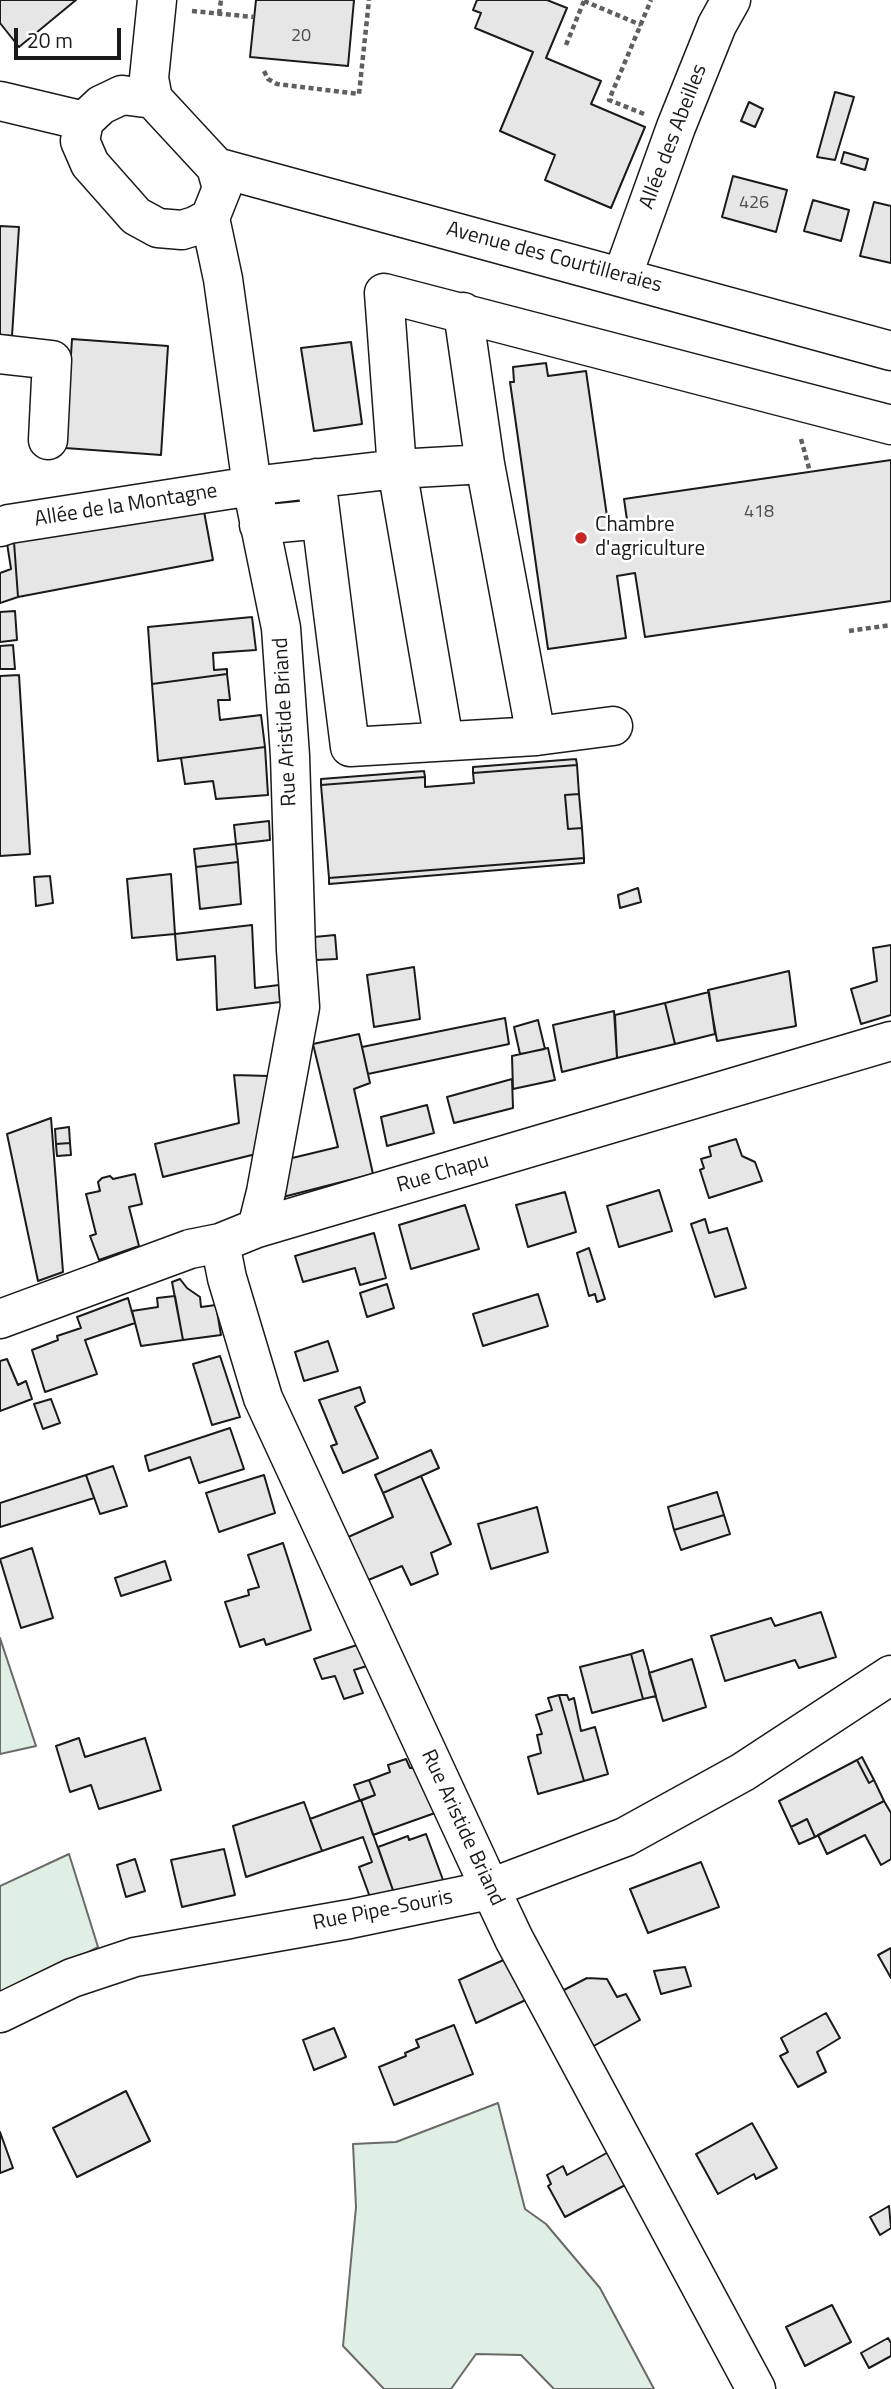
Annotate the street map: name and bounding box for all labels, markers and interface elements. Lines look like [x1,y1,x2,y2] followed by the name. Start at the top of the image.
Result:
[18,14,124,58] scale bar
[27,24,73,56] text: 20 m
[291,26,311,48] house number: 20
[635,61,713,213] street label: Allée des Abeilles
[739,193,769,215] house number: 426
[443,217,665,299] street label: Avenue des Courtilleraies
[33,479,219,533] street label: Allée de la Montagne
[744,502,774,524] house number: 418
[595,513,705,563] place label: Chambre d'agriculture
[573,530,589,546] marker: Chambre d'agriculture
[269,637,303,807] street label: Rue Aristide Briand
[394,1149,492,1199] street label: Rue Chapu
[415,1746,509,1910] street label: Rue Aristide Briand
[311,1885,455,1937] street label: Rue Pipe-Souris

